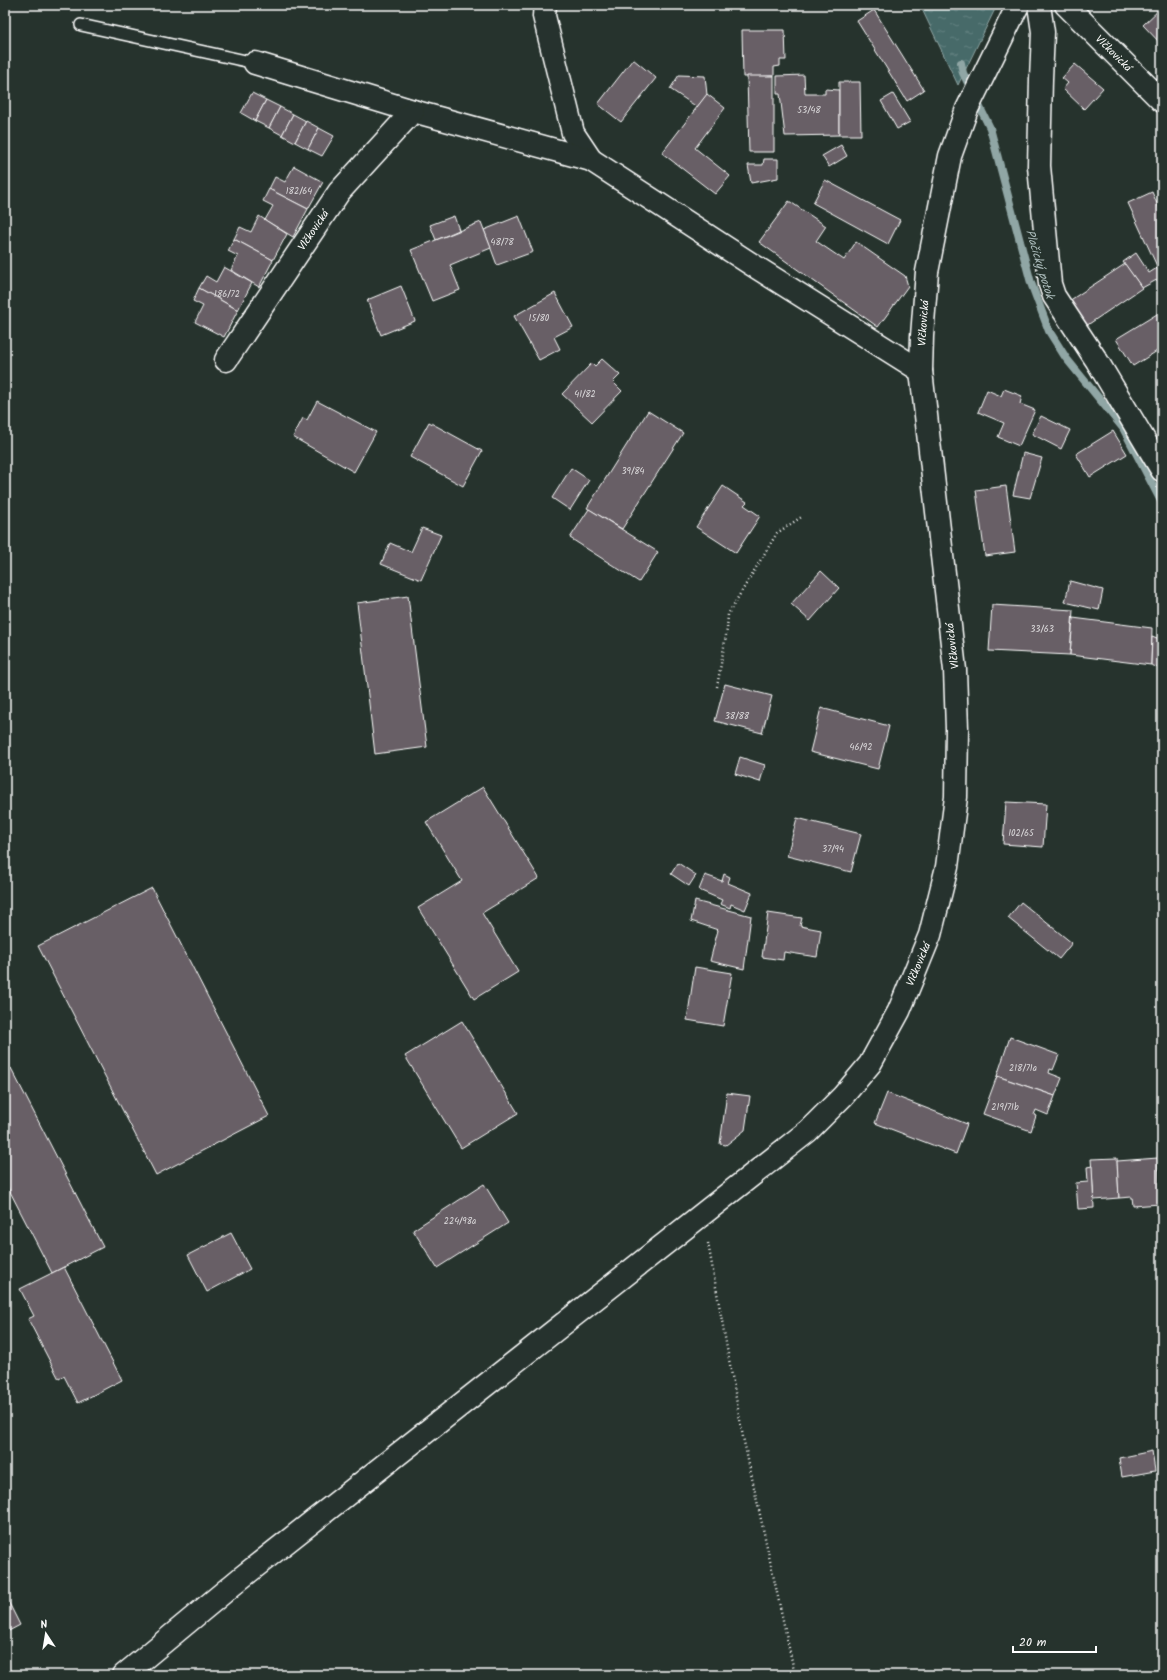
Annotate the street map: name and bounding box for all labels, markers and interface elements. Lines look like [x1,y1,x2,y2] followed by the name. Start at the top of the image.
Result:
[1091,31,1137,78] street label: Vlčkovická
[797,103,821,118] house number: 53/48
[286,184,312,199] house number: 182/64
[293,205,335,255] street label: Vlčkovická
[1020,227,1060,303] water label: Plačický potok
[490,235,514,250] house number: 48/78
[214,287,240,302] house number: 186/72
[913,298,935,347] street label: Vlčkovická
[529,311,550,326] house number: 15/80
[574,387,596,402] house number: 41/82
[621,464,645,479] house number: 39/84
[941,620,965,670] street label: Vlčkovická
[1030,622,1054,637] house number: 33/63
[725,709,750,724] house number: 38/88
[850,740,872,755] house number: 46/92
[1008,826,1035,841] house number: 102/65
[822,842,844,857] house number: 37/94
[902,938,937,989] street label: Vlčkovická
[1009,1061,1037,1076] house number: 218/71a
[991,1100,1019,1115] house number: 219/71b
[444,1214,476,1229] house number: 224/98a
[26,1614,66,1654] north arrow
[39,1616,49,1635] text: N
[1013,1628,1096,1654] scale bar
[1019,1633,1047,1652] text: 20 m

